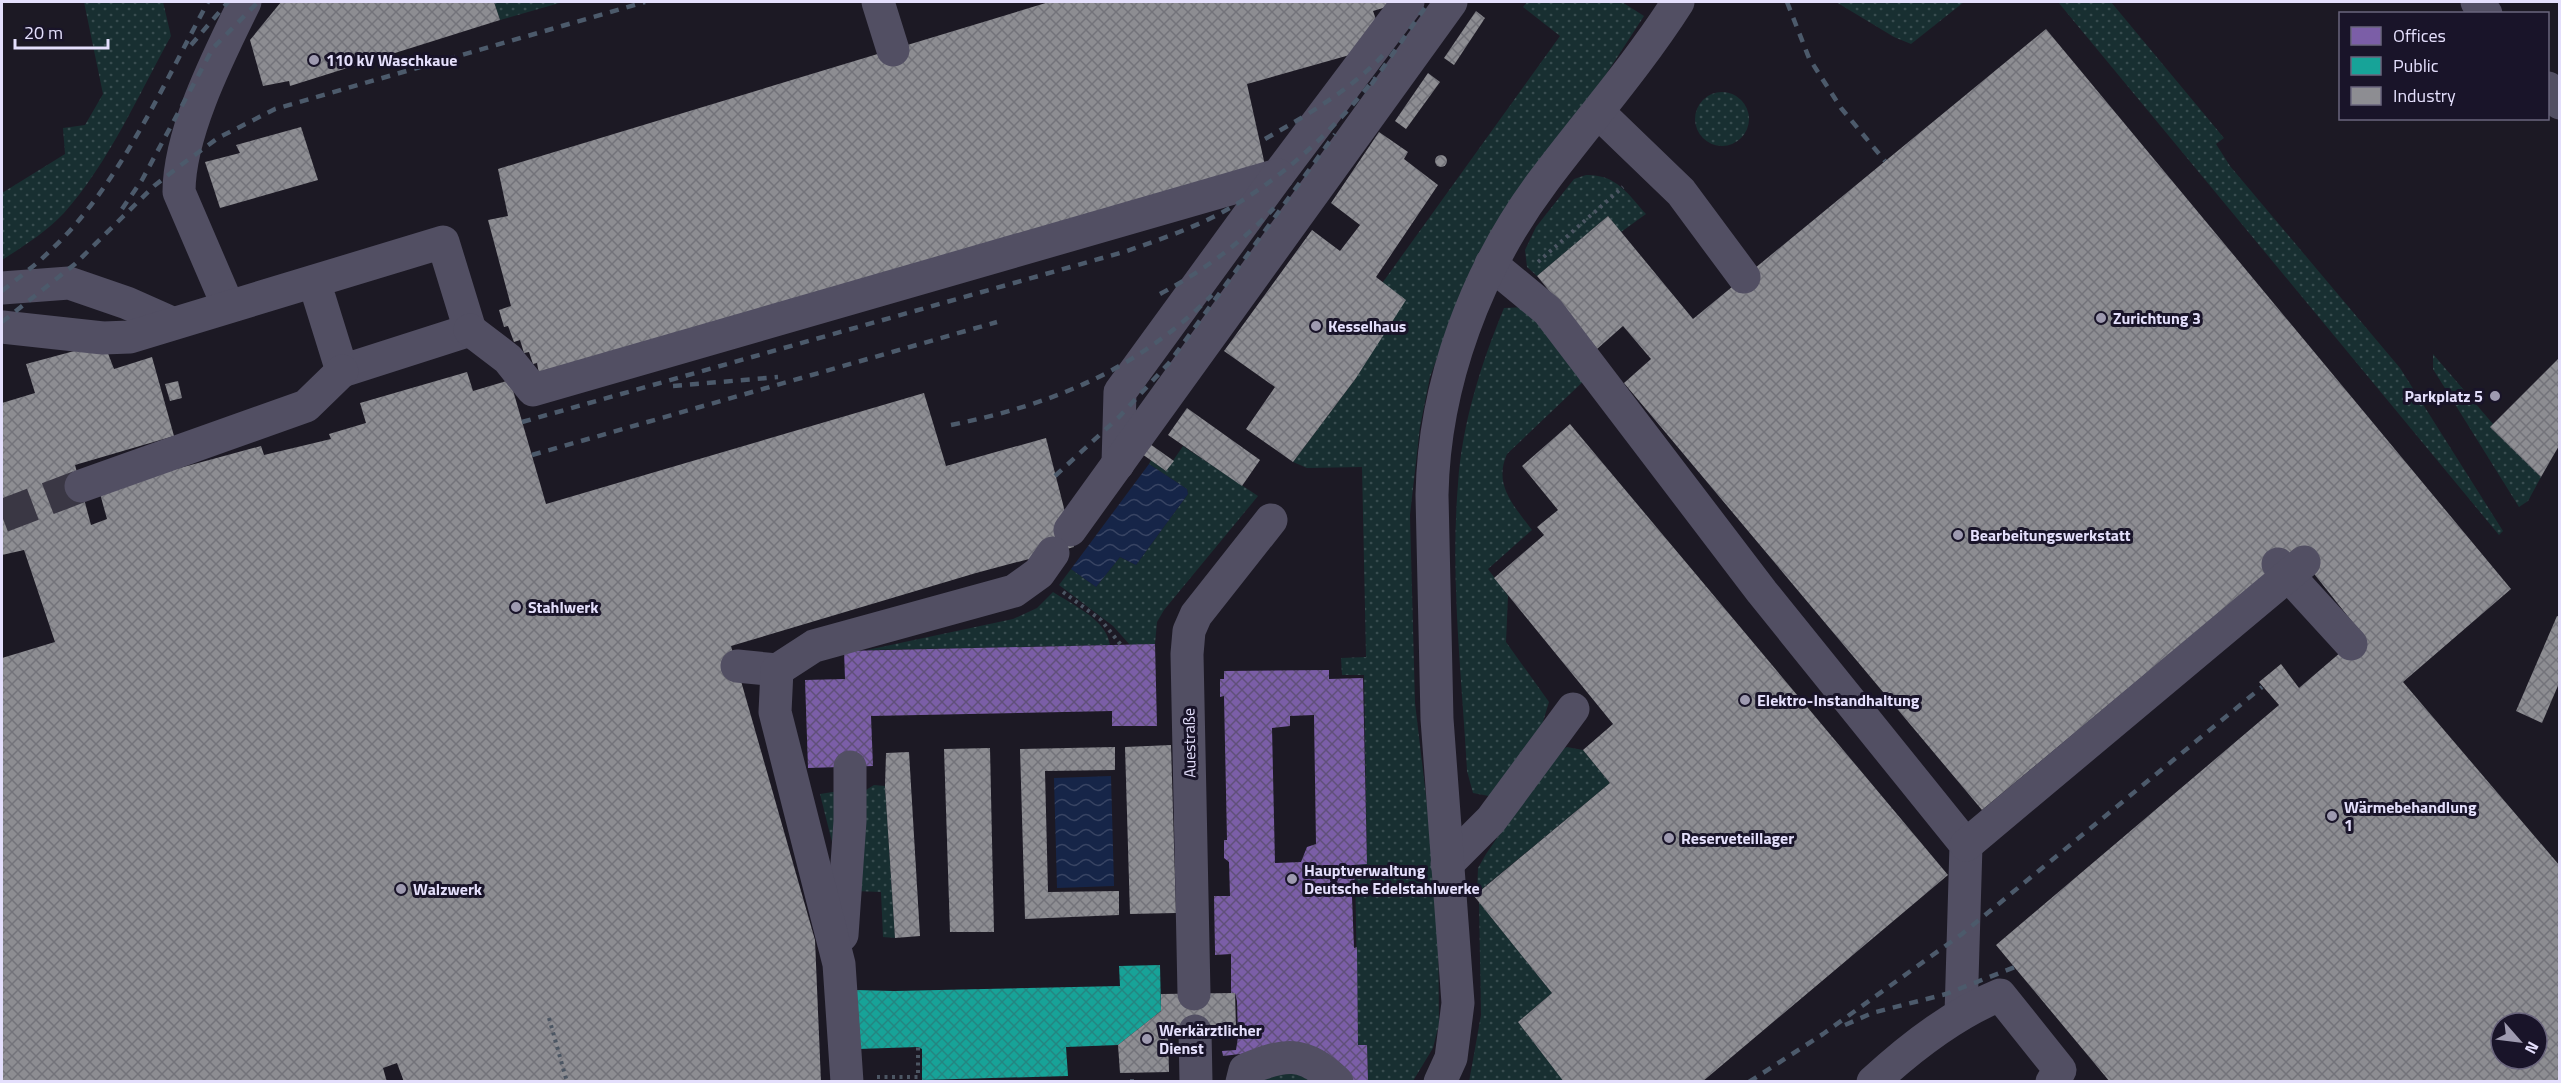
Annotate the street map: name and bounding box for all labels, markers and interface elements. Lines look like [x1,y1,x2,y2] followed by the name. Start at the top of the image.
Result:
[15,12,108,50] scale bar
[2339,12,2549,120] legend
[24,19,63,46] text: 20 m
[2393,22,2446,49] text: Offices
[326,48,457,72] place label: 110 kV Waschkaue
[2393,52,2439,79] text: Public
[307,53,321,67] marker: 110 kV Waschkaue
[2393,82,2456,109] text: Industry
[2113,306,2201,330] place label: Zurichtung 3
[2094,311,2108,325] marker: Zurichtung 3
[1328,314,1406,338] place label: Kesselhaus
[1309,319,1323,333] marker: Kesselhaus
[2405,384,2483,408] place label: Parkplatz 5
[2488,389,2502,403] marker: Parkplatz 5
[1970,523,2131,547] place label: Bearbeitungswerkstatt
[1951,528,1965,542] marker: Bearbeitungswerkstatt
[528,595,599,619] place label: Stahlwerk
[509,600,523,614] marker: Stahlwerk
[1757,688,1920,712] place label: Elektro-Instandhaltung
[1738,693,1752,707] marker: Elektro-Instandhaltung
[1176,708,1202,778] street label: Auestraße
[2344,795,2477,837] place label: Wärmebehandlung 1
[2325,809,2339,823] marker: Wärmebehandlung 1
[1681,826,1794,850] place label: Reserveteillager
[1662,831,1676,845] marker: Reserveteillager
[1304,858,1480,900] place label: Hauptverwaltung Deutsche Edelstahlwerke
[1285,872,1299,886] marker: Hauptverwaltung Deutsche Edelstahlwerke
[413,877,483,901] place label: Walzwerk
[394,882,408,896] marker: Walzwerk
[2489,1011,2549,1071] north arrow
[1159,1018,1262,1060] place label: Werkärztlicher Dienst
[1140,1032,1154,1046] marker: Werkärztlicher Dienst
[2519,1038,2545,1059] text: N

